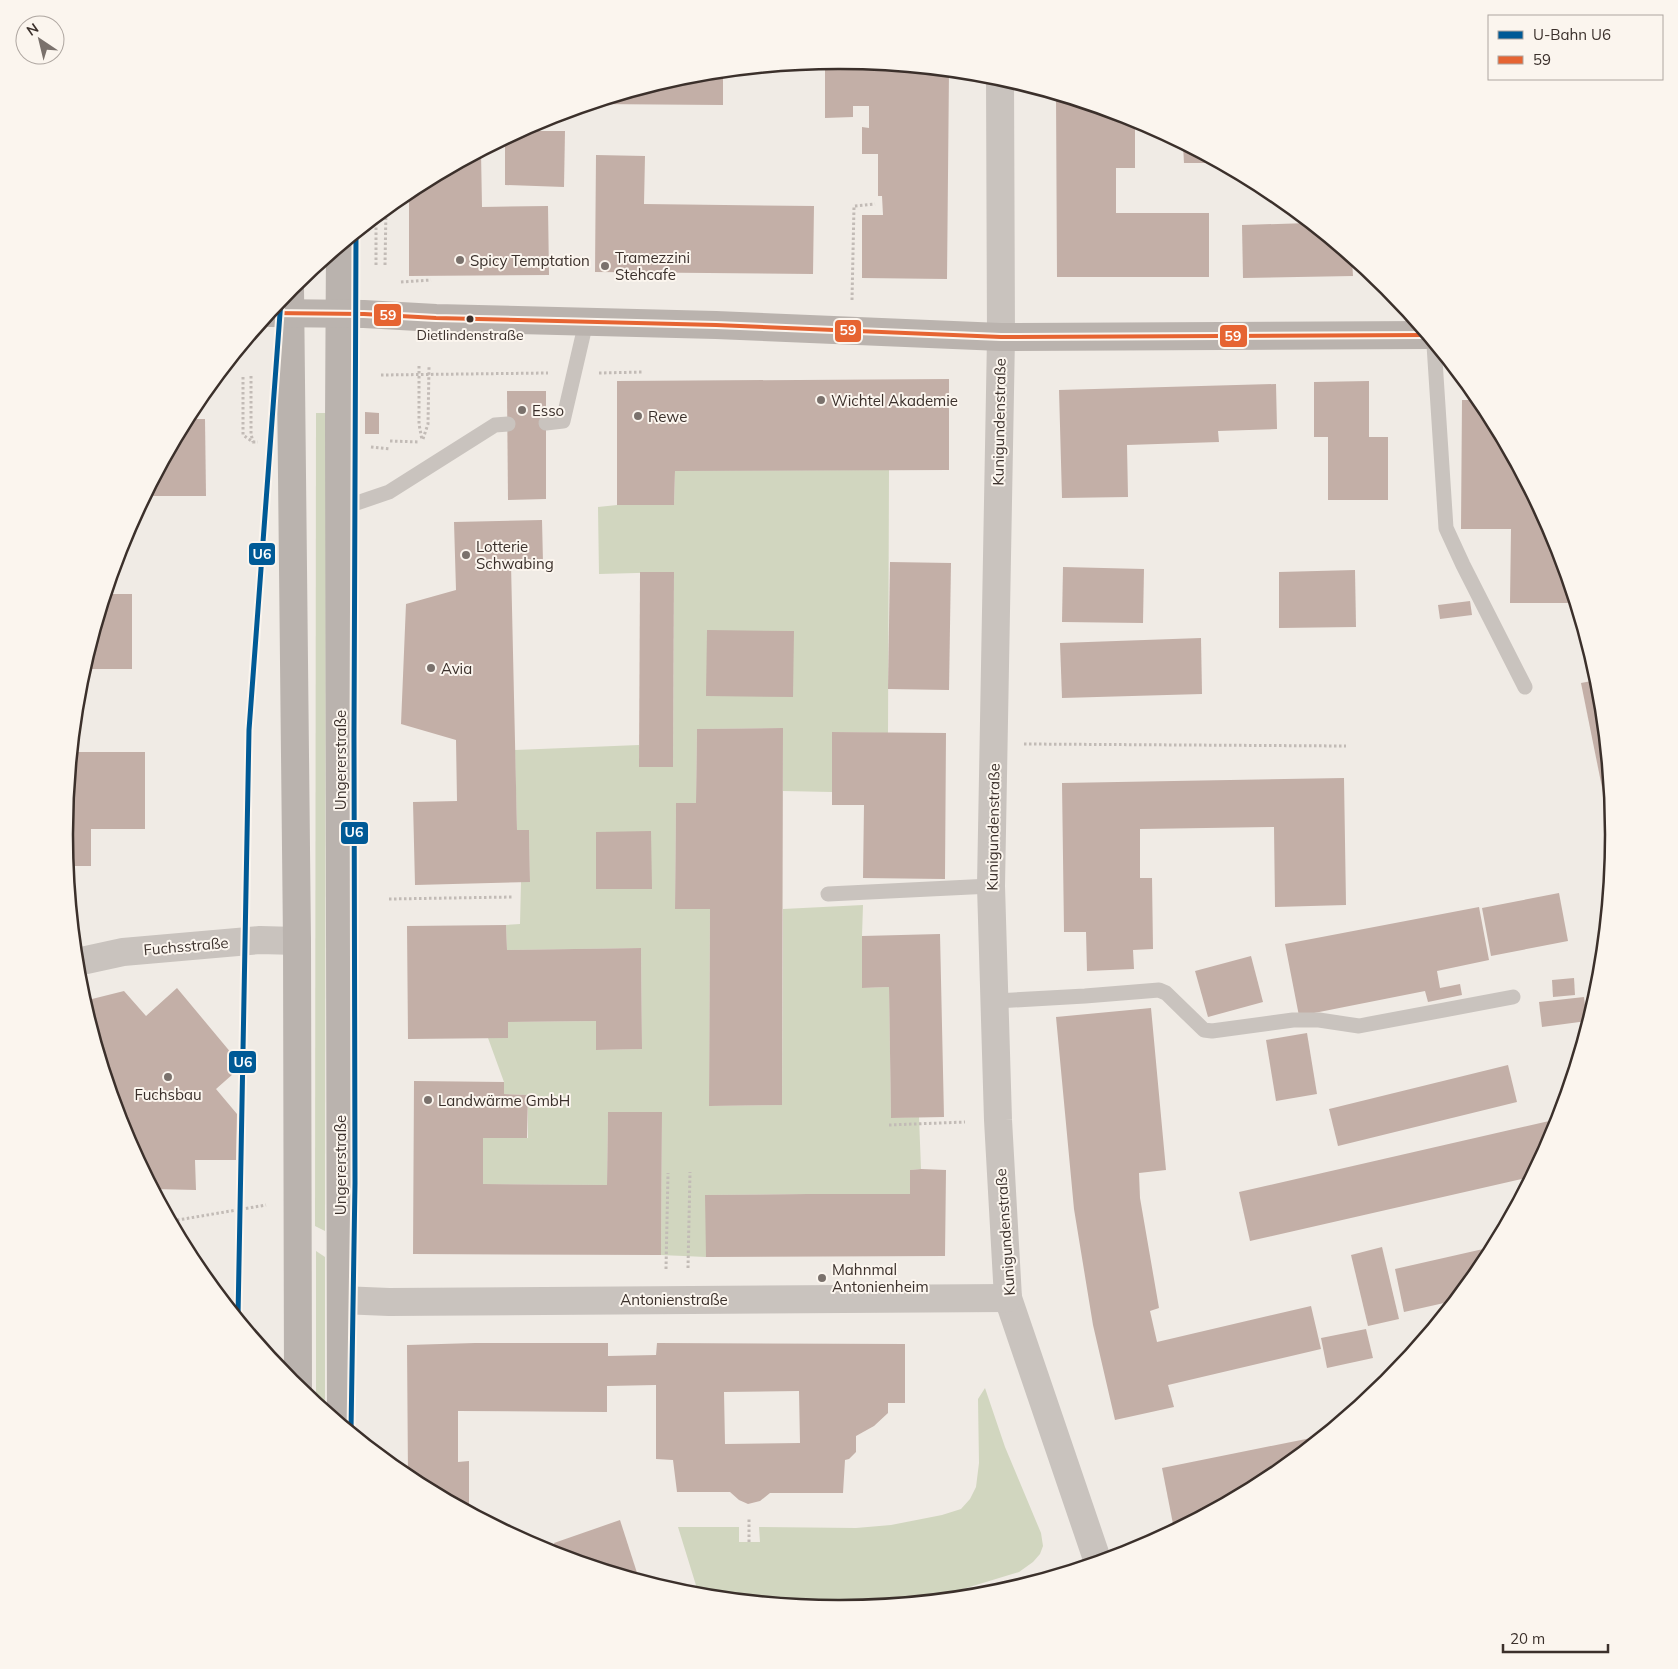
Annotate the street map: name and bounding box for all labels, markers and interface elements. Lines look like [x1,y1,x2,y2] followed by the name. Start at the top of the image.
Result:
[15,15,65,65] north arrow
[1488,15,1663,80] legend
[23,19,42,40] text: N
[1533,25,1611,44] text: U-Bahn U6
[1533,50,1551,69] text: 59
[615,248,690,284] place label: Tramezzini Stehcafe
[470,251,590,270] place label: Spicy Temptation
[454,254,466,266] marker: Spicy Temptation
[599,260,611,272] marker: Tramezzini Stehcafe
[373,303,402,327] line badge: 59
[380,306,396,324] text: 59
[465,314,475,324] marker: Dietlindenstraße
[834,319,862,343] line badge: 59
[840,321,856,339] text: 59
[1219,324,1248,348] line badge: 59
[416,326,524,344] place label: Dietlindenstraße
[1225,327,1241,345] text: 59
[988,358,1010,486] street label: Kunigundenstraße
[831,391,958,410] place label: Wichtel Akademie
[815,394,827,406] marker: Wichtel Akademie
[532,401,564,420] place label: Esso
[516,404,528,416] marker: Esso
[648,407,687,426] place label: Rewe
[632,410,644,422] marker: Rewe
[476,537,554,573] place label: Lotterie Schwabing
[248,542,276,566] line badge: U6
[253,545,271,563] text: U6
[460,549,472,561] marker: Lotterie Schwabing
[441,659,472,678] place label: Avia
[425,662,437,674] marker: Avia
[331,710,350,810] street label: Ungererstraße
[982,763,1004,891] street label: Kunigundenstraße
[340,821,369,845] line badge: U6
[345,823,363,841] text: U6
[143,933,229,959] street label: Fuchsstraße
[228,1050,257,1074] line badge: U6
[234,1053,252,1071] text: U6
[162,1071,174,1083] marker: Fuchsbau
[134,1085,202,1104] place label: Fuchsbau
[438,1091,570,1110] place label: Landwärme GmbH
[422,1094,434,1106] marker: Landwärme GmbH
[331,1115,350,1215] street label: Ungererstraße
[991,1168,1019,1296] street label: Kunigundenstraße
[832,1260,929,1296] place label: Mahnmal Antonienheim
[816,1272,828,1284] marker: Mahnmal Antonienheim
[620,1290,728,1309] street label: Antonienstraße
[1503,1622,1608,1654] scale bar
[1510,1629,1545,1648] text: 20 m

